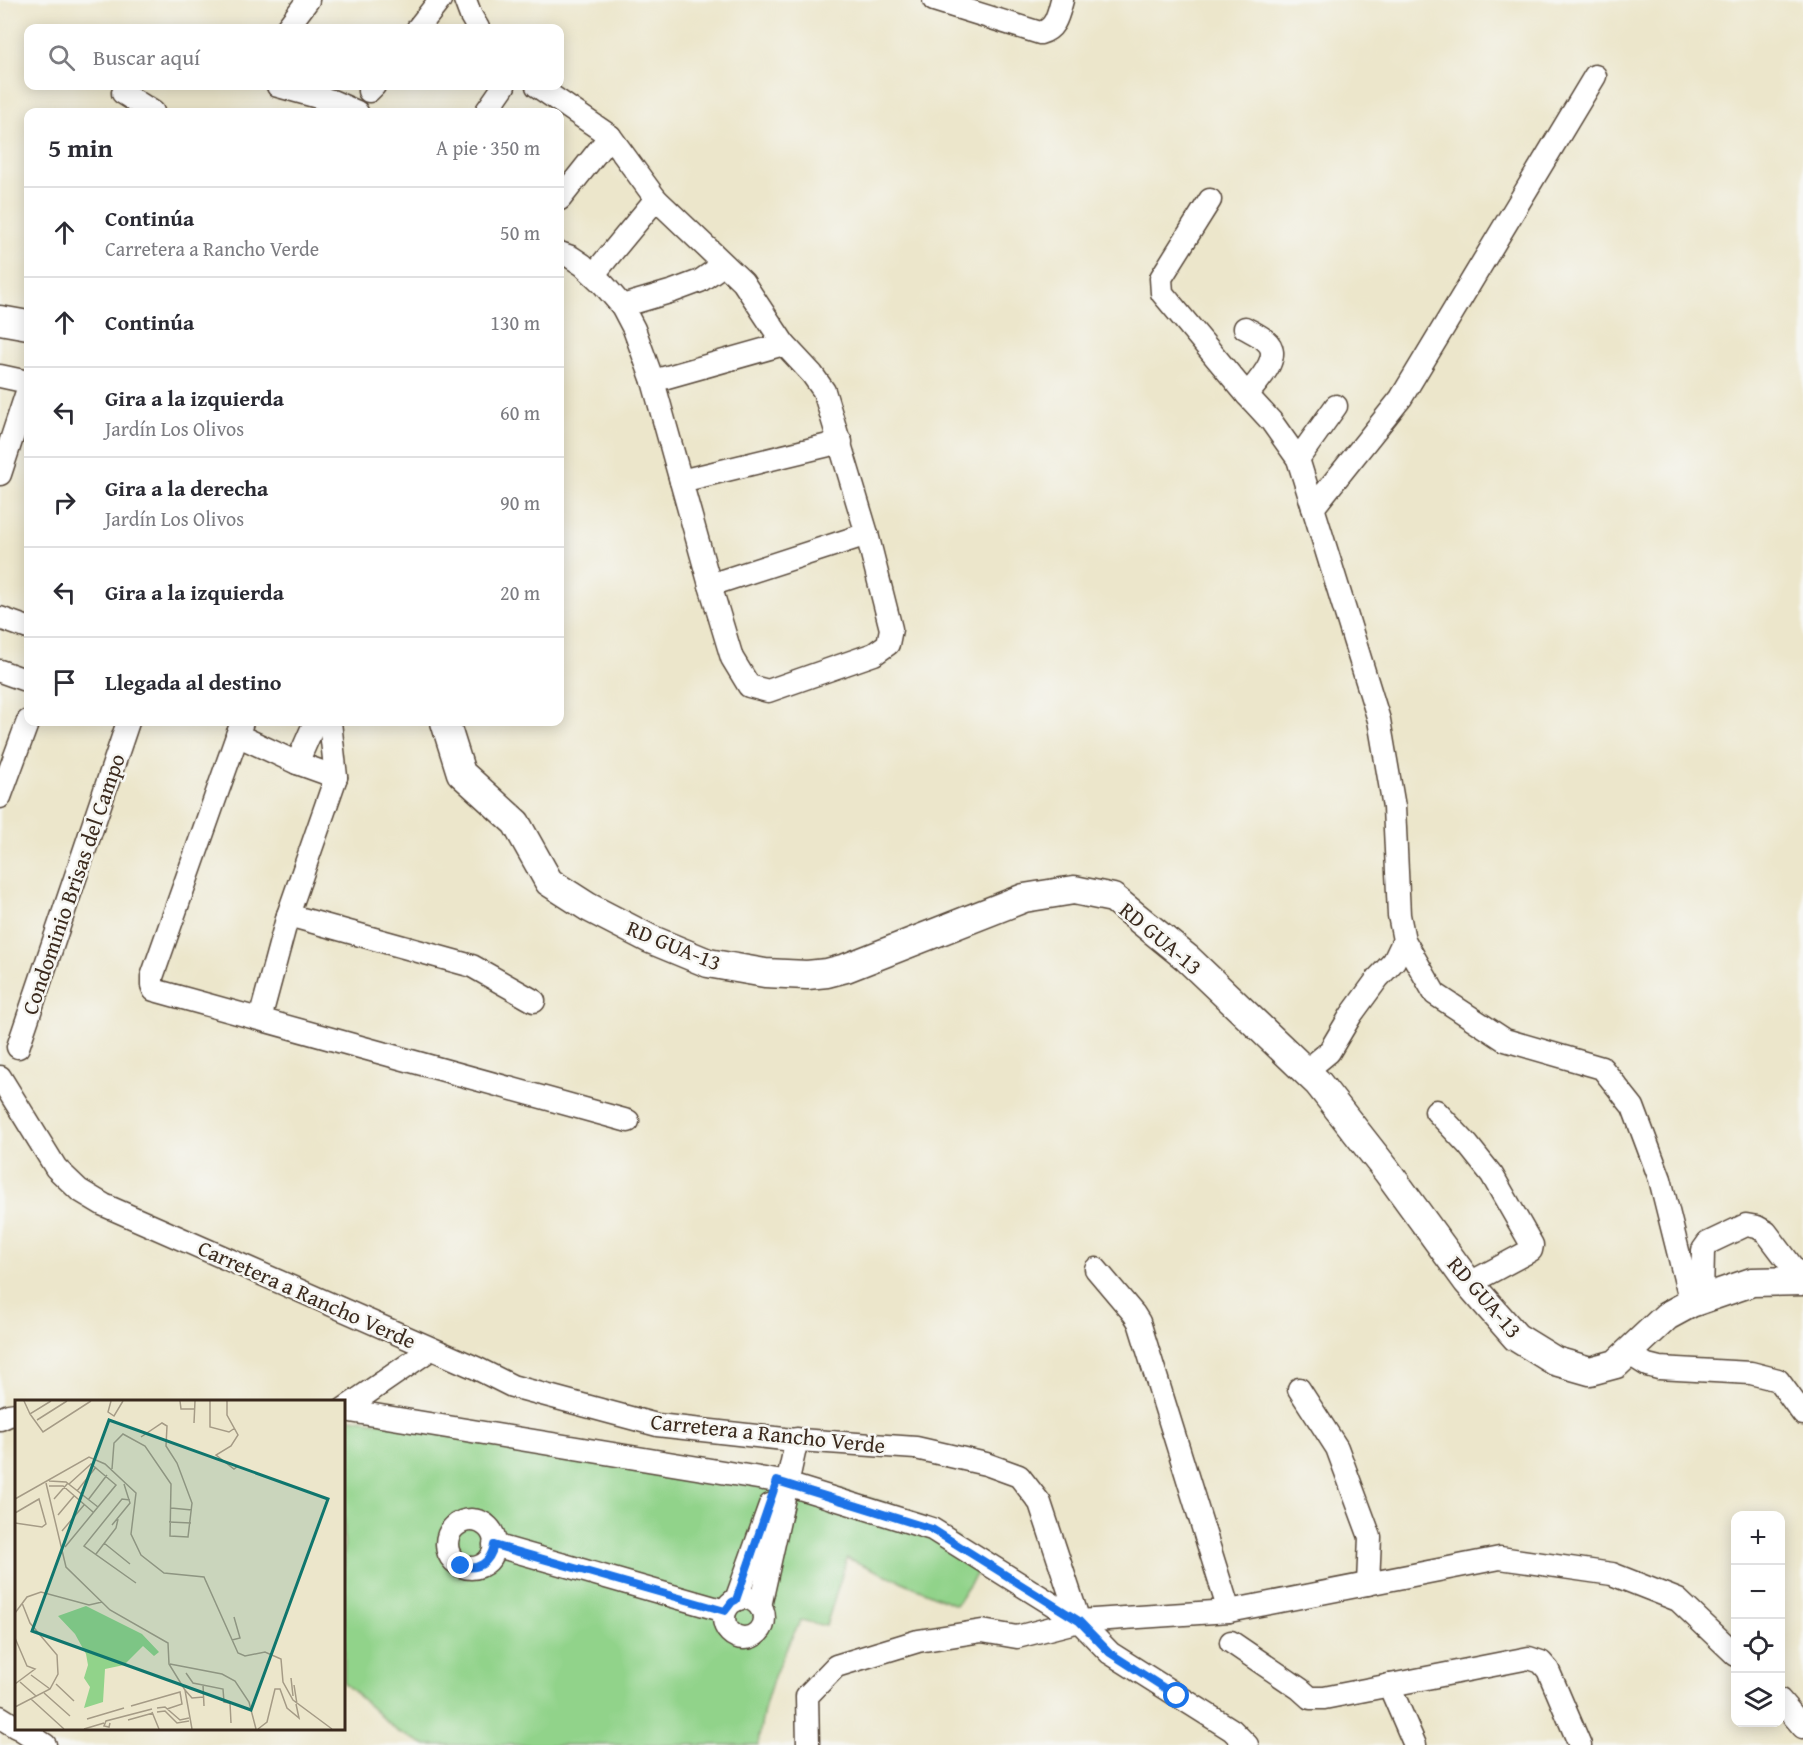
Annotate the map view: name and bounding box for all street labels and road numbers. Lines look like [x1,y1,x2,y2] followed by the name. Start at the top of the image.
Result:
[13,749,133,1019] street label: Condominio Brisas del Campo
[1113,894,1209,982] street label: RD GUA-13
[622,912,726,978] street label: RD GUA-13
[193,1231,421,1357] street label: Carretera a Rancho Verde
[1440,1249,1530,1345] street label: RD GUA-13
[649,1405,887,1461] street label: Carretera a Rancho Verde

